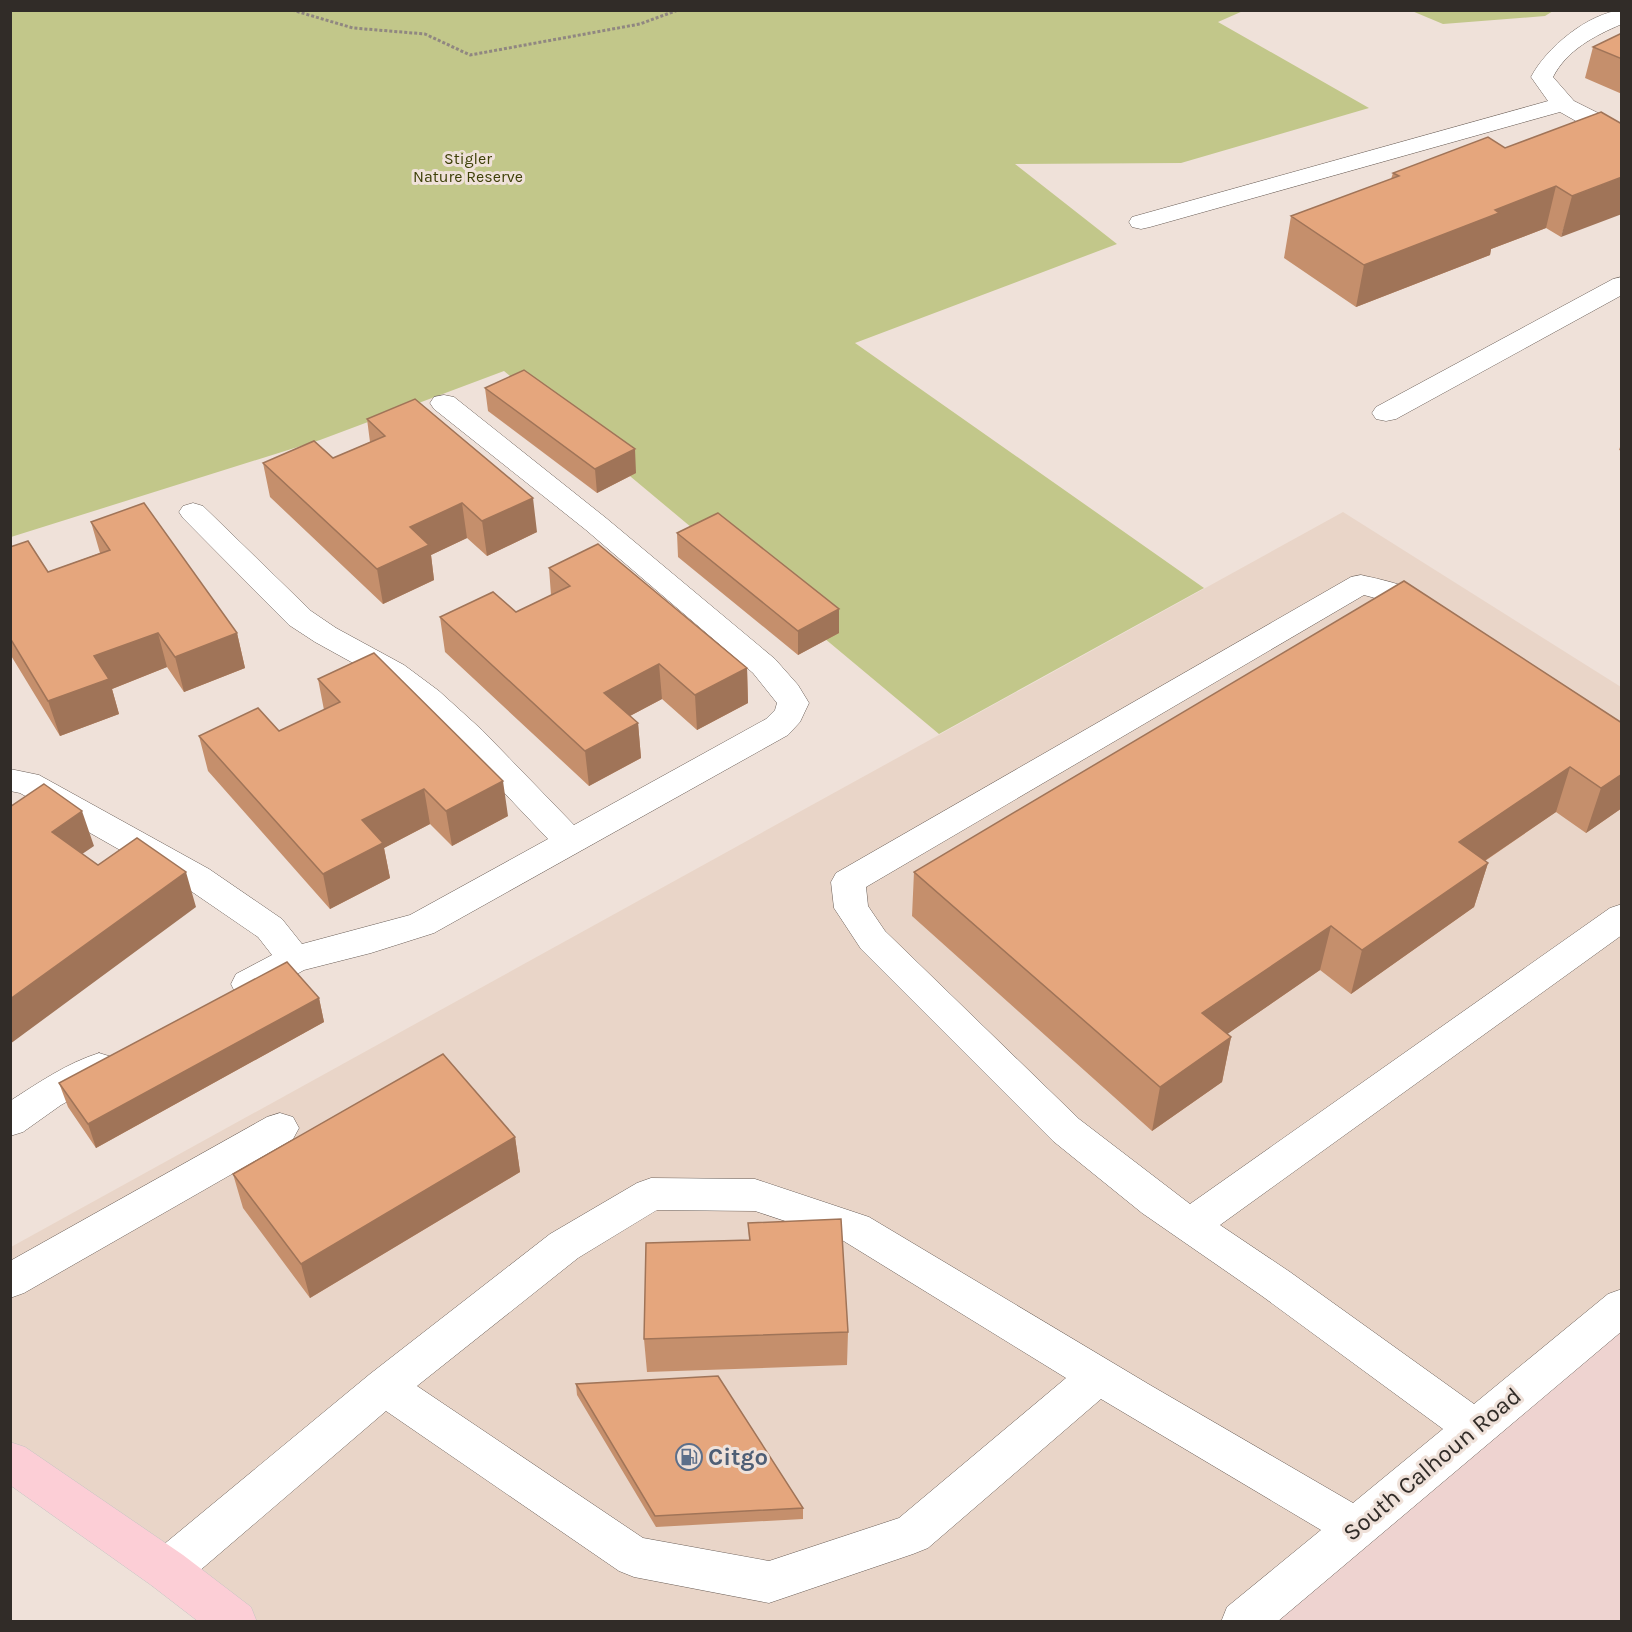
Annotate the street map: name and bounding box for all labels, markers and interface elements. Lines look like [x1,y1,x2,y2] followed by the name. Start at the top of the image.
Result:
[413,149,523,186] park label: Stigler Nature Reserve
[1337,1381,1527,1547] street label: South Calhoun Road
[674,1442,704,1472] fuel station icon: Citgo
[708,1443,768,1471] place label: Citgo

